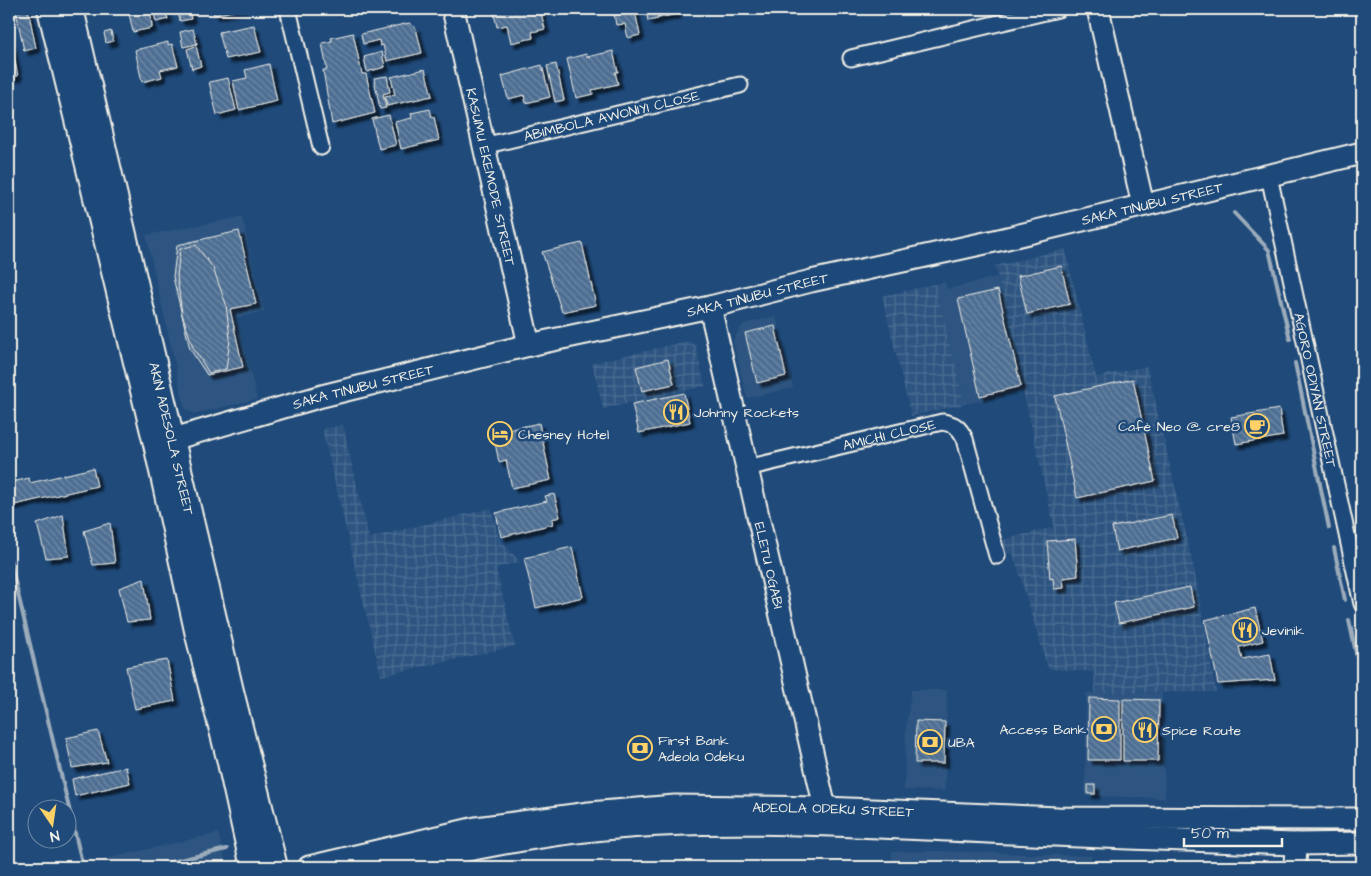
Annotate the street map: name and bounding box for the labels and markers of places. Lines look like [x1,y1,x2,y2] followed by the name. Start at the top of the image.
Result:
[663,399,689,425] restaurant icon: Johnny Rockets
[694,403,799,423] place label: Johnny Rockets
[1244,413,1270,439] cafe icon: Cafè Neo @ cre8
[1118,417,1240,437] place label: Cafè Neo @ cre8
[487,421,513,447] hotel icon: Chesney Hotel
[518,425,609,445] place label: Chesney Hotel
[1232,617,1258,643] restaurant icon: Jevinik
[1262,621,1304,641] place label: Jevinik
[1091,716,1117,742] bank icon: Access Bank
[1132,717,1158,743] restaurant icon: Spice Route
[999,720,1086,740] place label: Access Bank
[1162,721,1242,741] place label: Spice Route
[917,729,943,755] bank icon: UBA
[658,731,744,767] place label: First Bank Adeola Odeku
[948,733,975,753] place label: UBA
[627,735,653,761] bank icon: First Bank Adeola Odeku

